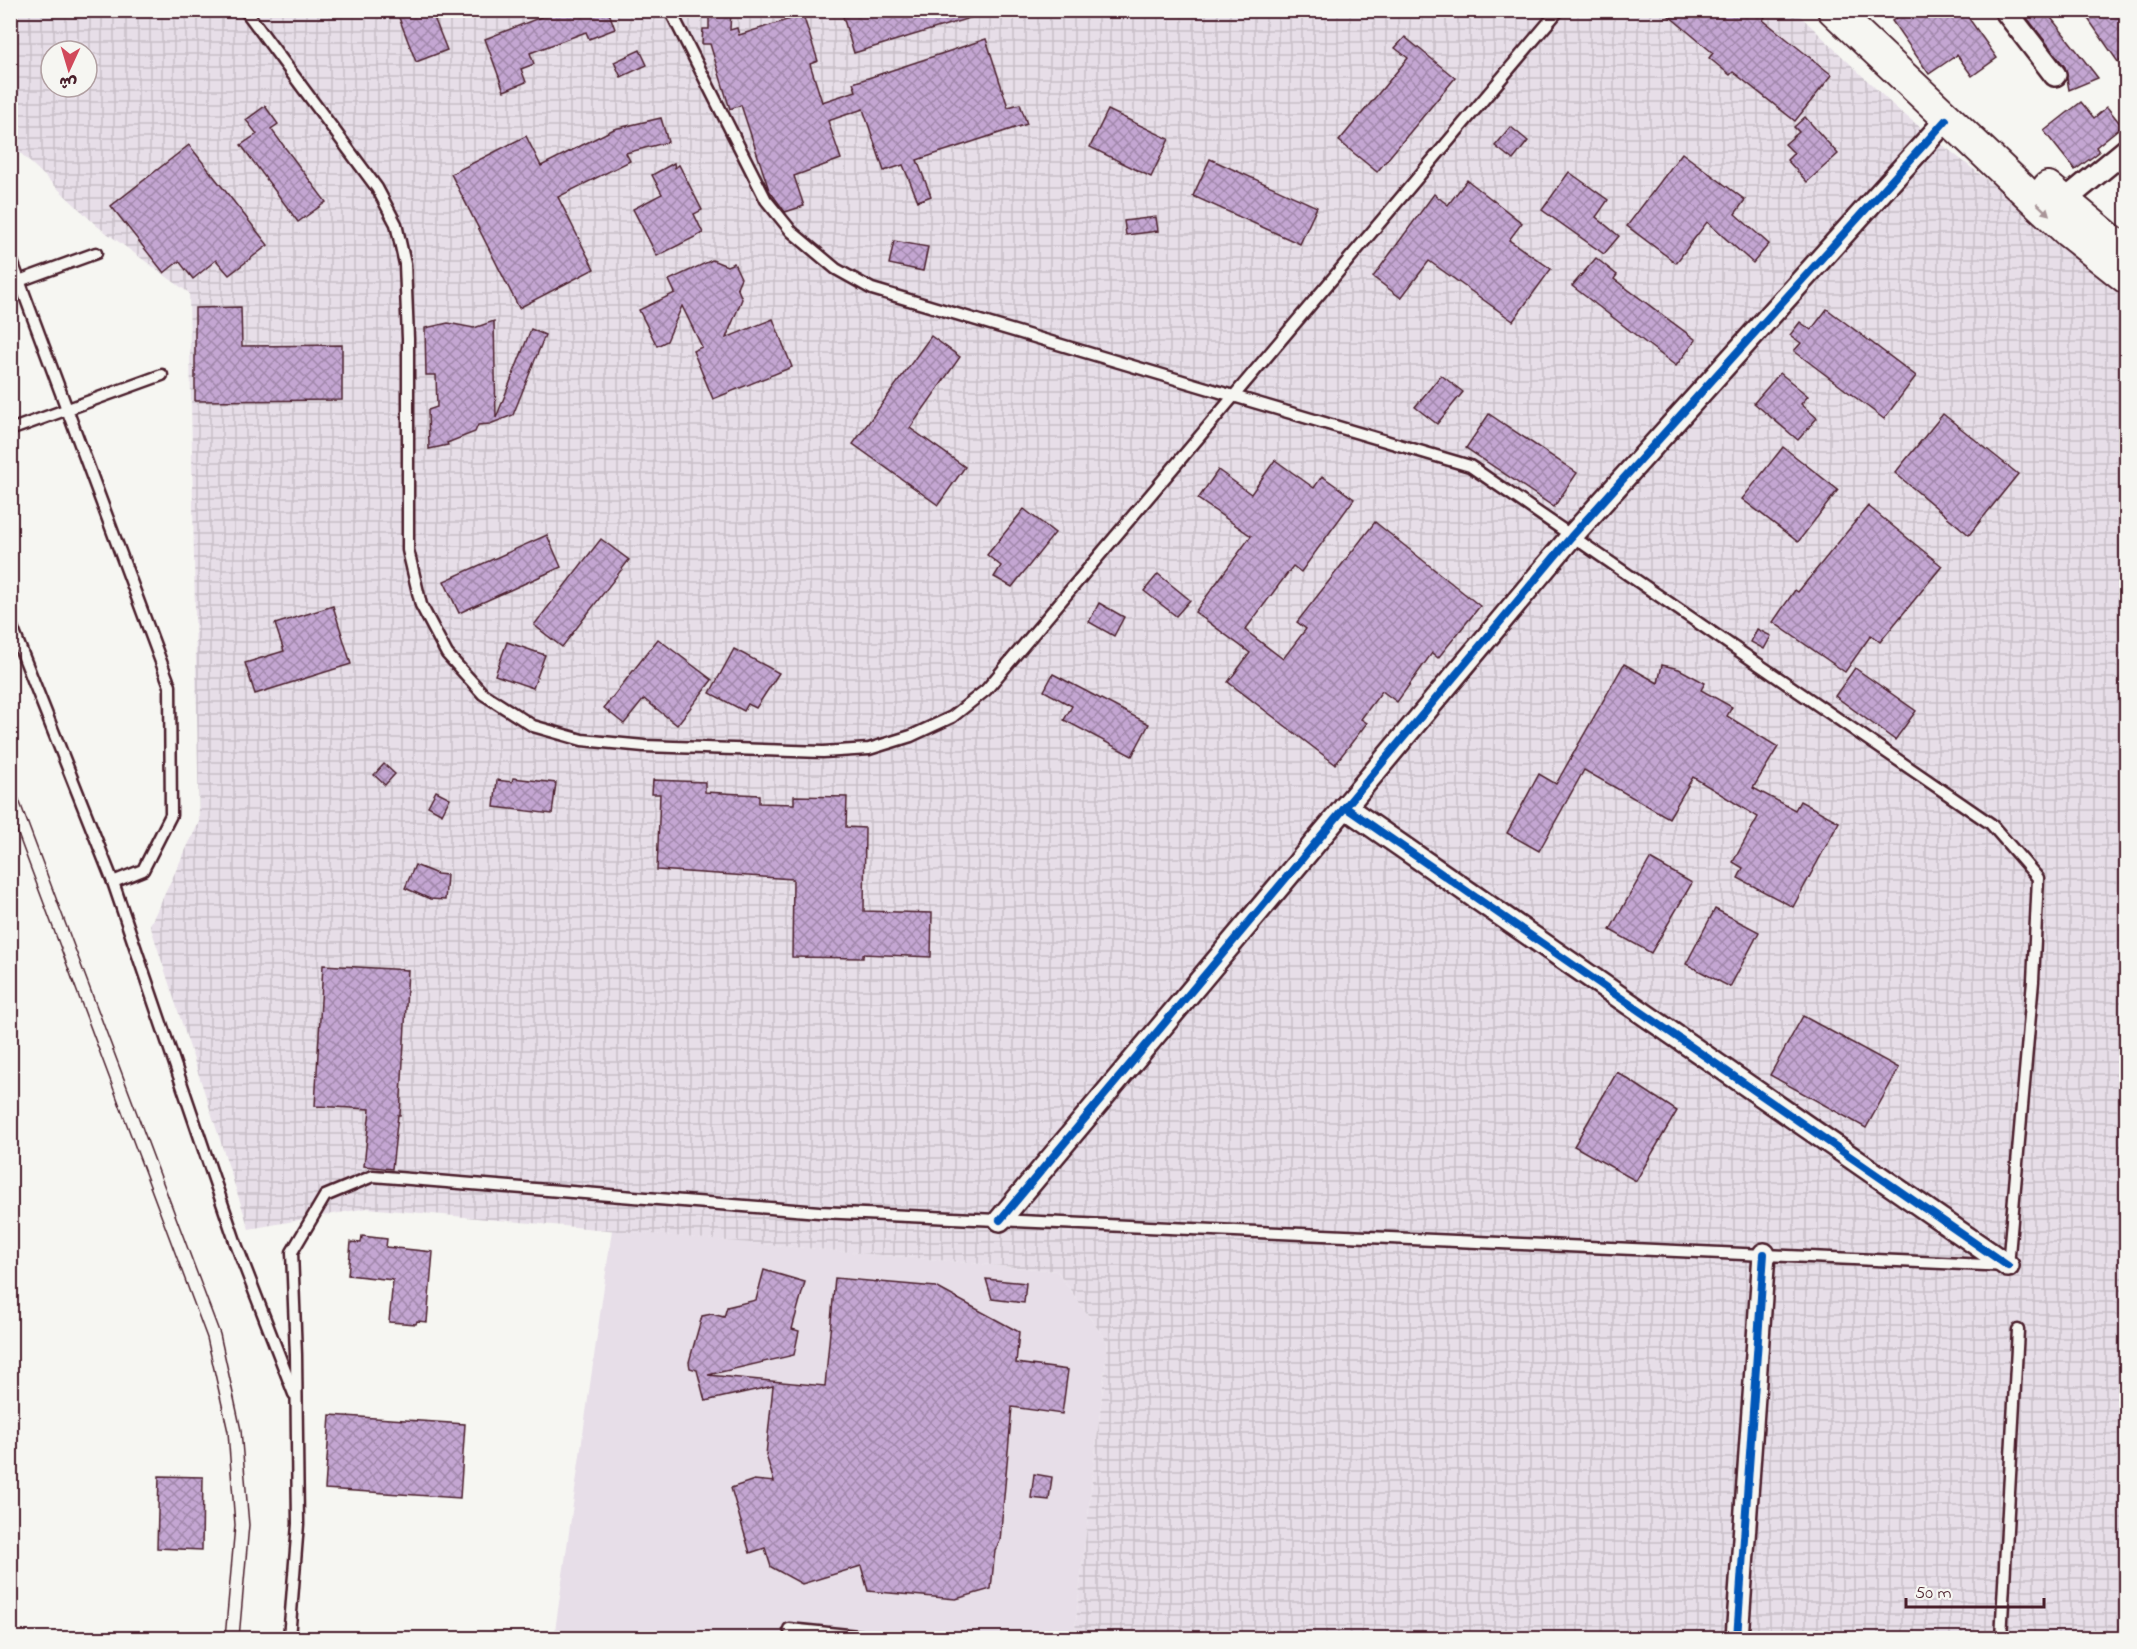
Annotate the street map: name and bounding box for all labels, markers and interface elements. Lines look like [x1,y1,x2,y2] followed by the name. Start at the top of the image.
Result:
[39,39,99,99] north arrow
[58,69,78,95] text: ش
[2036,202,2051,216] one-way arrow
[1906,1571,2044,1609] scale bar
[1915,1581,1952,1607] text: 50 m

